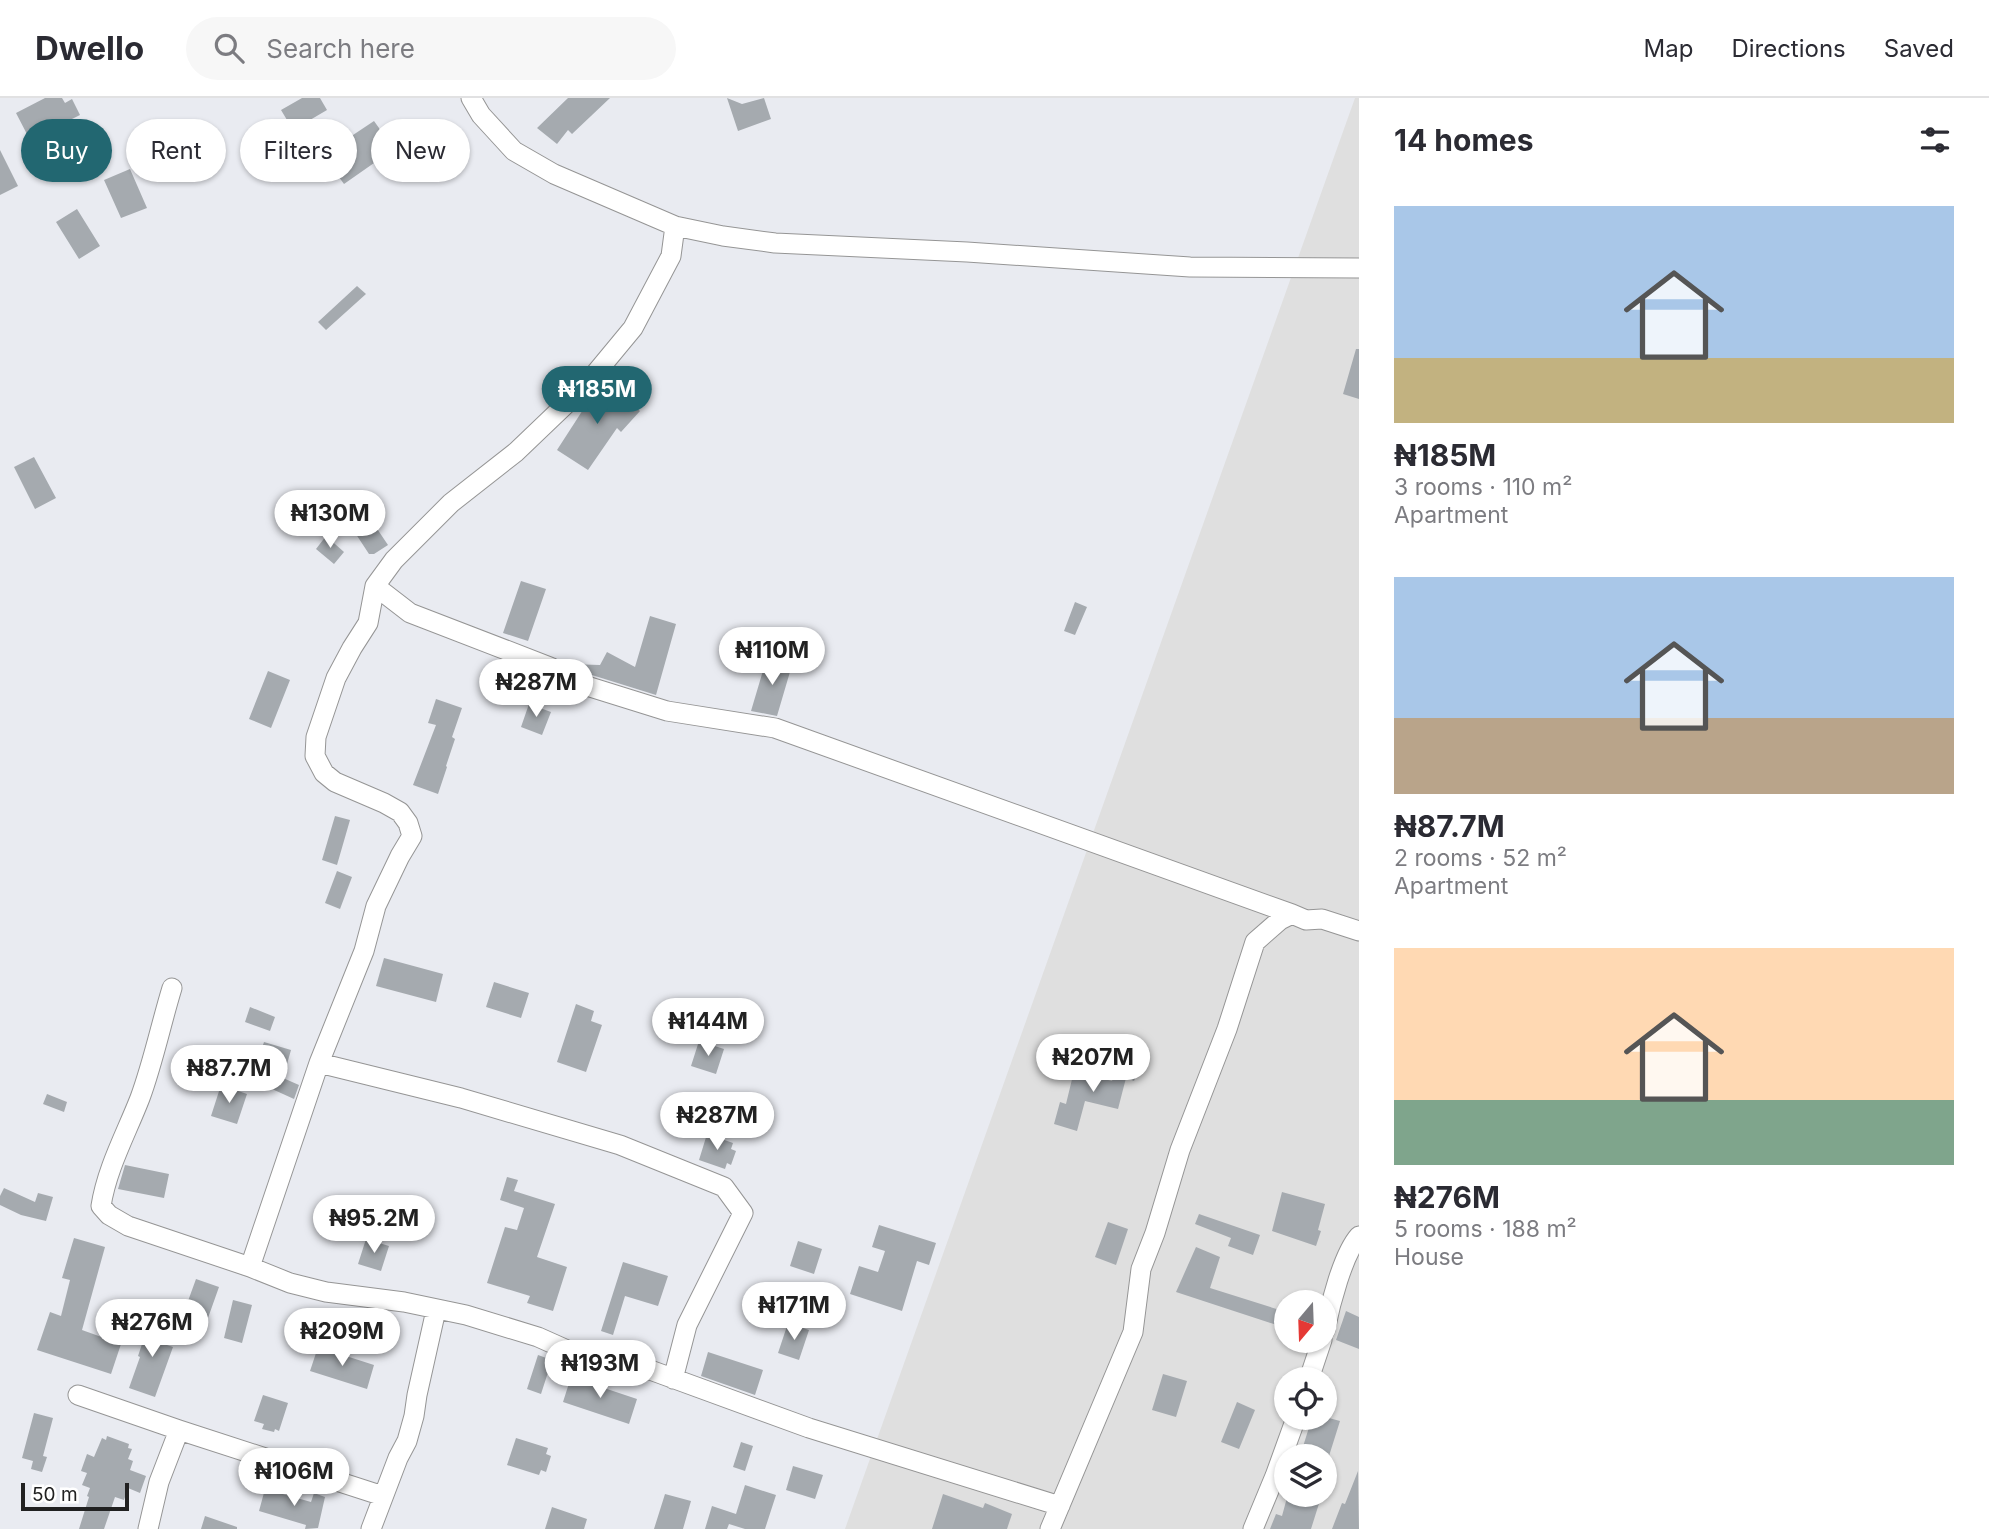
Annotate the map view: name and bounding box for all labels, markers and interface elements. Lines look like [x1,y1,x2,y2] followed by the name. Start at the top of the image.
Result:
[186,17,676,80] search box
[35,28,144,68] text: Dwello
[210,29,248,67] icon: search
[266,33,415,64] text: Search here
[1644,34,1693,63] text: Map
[1731,34,1846,63] text: Directions
[1884,34,1954,63] text: Saved
[21,119,112,182] chip: Buy
[126,119,226,182] chip: Rent
[240,119,357,182] chip: Filters
[371,119,470,182] chip: New
[1916,121,1954,159] icon: filters
[1394,122,1533,158] text: 14 homes
[1611,252,1737,378] icon: home
[548,366,646,426] pin: ₦185M
[558,375,636,403] text: ₦185M
[1394,437,1496,473] text: ₦185M
[1394,473,1572,501] text: 3 rooms · 110 m²
[281,490,379,550] pin: ₦130M
[290,499,370,527] text: ₦130M
[1394,501,1508,529] text: Apartment
[1611,623,1737,749] icon: home
[723,628,821,687] pin: ₦110M
[735,636,809,664] text: ₦110M
[487,660,585,719] pin: ₦287M
[495,668,577,696] text: ₦287M
[1394,808,1505,844] text: ₦87.7M
[1394,844,1567,872] text: 2 rooms · 52 m²
[1394,872,1508,900] text: Apartment
[1611,994,1737,1120] icon: home
[659,998,757,1058] pin: ₦144M
[668,1007,748,1035] text: ₦144M
[1044,1034,1142,1094] pin: ₦207M
[1052,1043,1134,1071] text: ₦207M
[172,1046,286,1105] pin: ₦87.7M
[187,1054,271,1082] text: ₦87.7M
[668,1093,766,1152] pin: ₦287M
[676,1101,758,1129] text: ₦287M
[1394,1179,1500,1215] text: ₦276M
[317,1196,431,1255] pin: ₦95.2M
[329,1204,419,1232] text: ₦95.2M
[1394,1215,1577,1243] text: 5 rooms · 188 m²
[1394,1243,1464,1271] text: House
[745,1282,843,1342] pin: ₦171M
[1274,1290,1337,1353] north arrow
[1274,1290,1337,1507] map controls
[758,1291,830,1319] text: ₦171M
[103,1300,201,1359] pin: ₦276M
[111,1308,193,1336] text: ₦276M
[293,1308,391,1368] pin: ₦209M
[300,1317,384,1345] text: ₦209M
[551,1340,649,1400] pin: ₦193M
[561,1349,639,1377] text: ₦193M
[1274,1367,1337,1430] button: locate
[1274,1444,1337,1507] button: layers
[245,1448,343,1508] pin: ₦106M
[254,1457,334,1485] text: ₦106M
[21,1480,130,1512] scale bar
[32,1483,78,1506] text: 50 m

